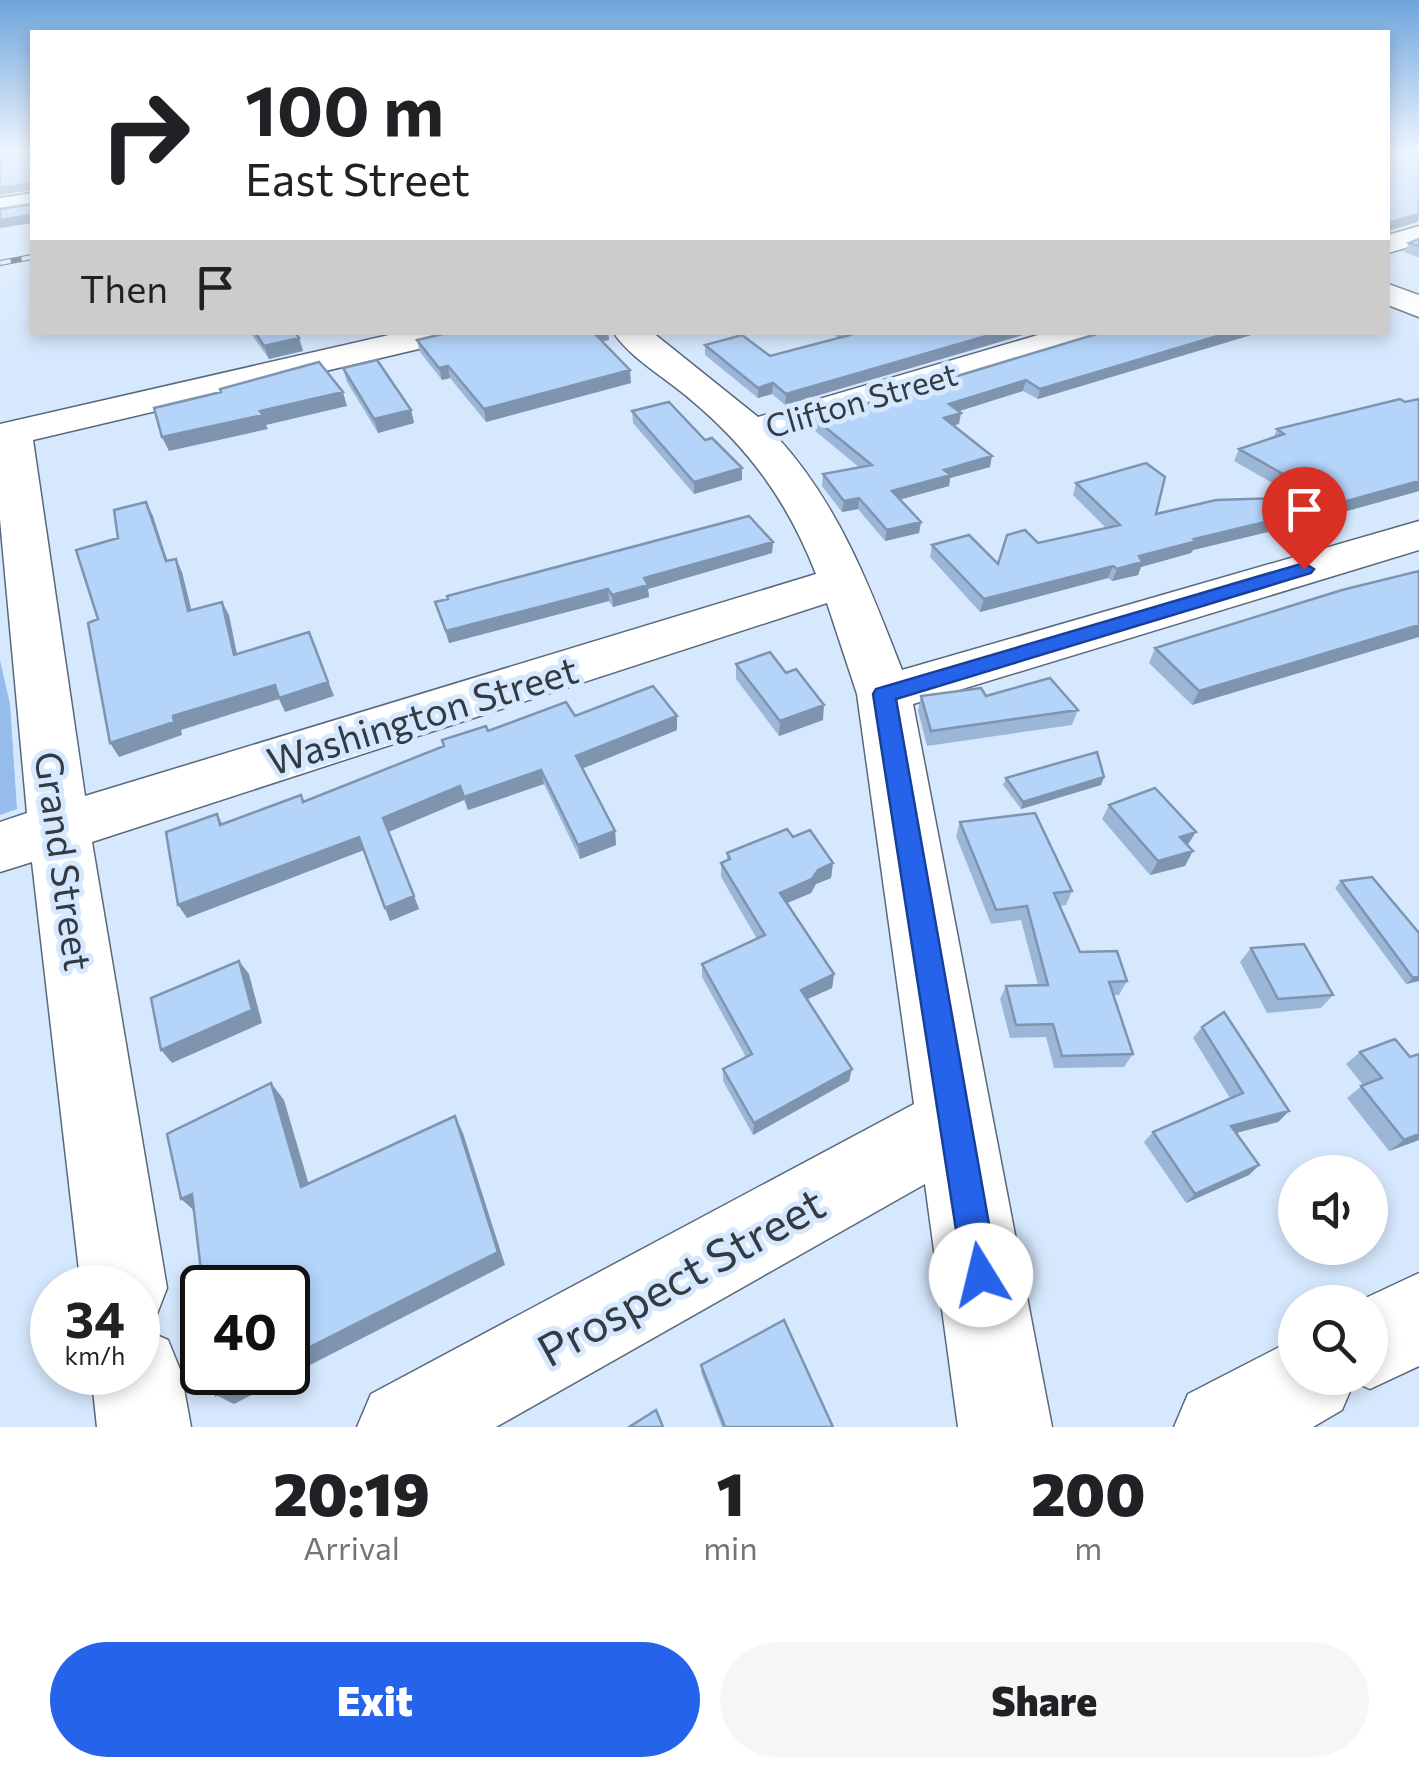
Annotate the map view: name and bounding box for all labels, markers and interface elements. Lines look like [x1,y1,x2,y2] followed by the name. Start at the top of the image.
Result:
[245,65,444,150] text: 100 m
[80,70,210,200] icon: right
[245,150,470,205] text: East Street
[188,260,243,315] icon: arrive
[80,264,168,311] text: Then
[760,353,962,445] street label: Clifton Street
[1262,467,1347,570] pin
[1277,482,1332,537] icon: arrive
[261,644,583,784] street label: Washington Street
[26,748,104,974] street label: Grand Street
[1278,1155,1388,1395] map controls
[1278,1155,1388,1265] button: sound
[527,1174,833,1376] street label: Prospect Street
[929,1223,1033,1327] position arrow
[180,1265,310,1395] speed limit sign: 40
[1278,1285,1388,1395] button: search
[65,1287,125,1348] text: 34
[65,1340,125,1370] text: km/h
[273,1455,430,1528] text: 20:19
[716,1455,744,1528] text: 1
[1031,1455,1146,1528] text: 200
[303,1527,400,1567] text: Arrival
[703,1527,758,1567] text: min
[1074,1527,1102,1567] text: m
[50,1642,700,1757] button: Exit
[720,1642,1369,1757] button: Share

